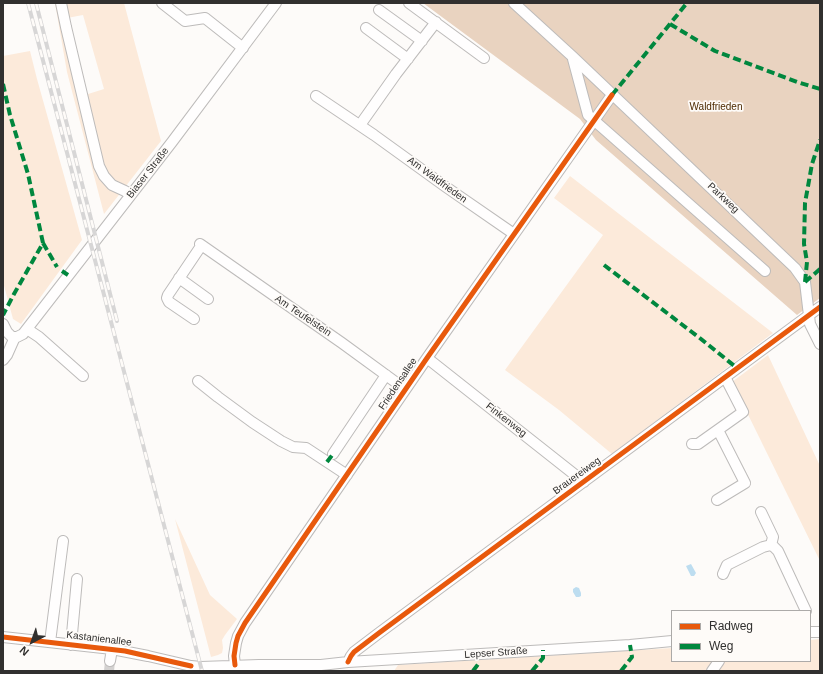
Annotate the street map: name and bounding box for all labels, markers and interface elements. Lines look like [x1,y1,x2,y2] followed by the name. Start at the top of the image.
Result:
[690,101,742,113] park label: Waldfrieden
[124,145,172,201] street label: Biaser Straße
[405,154,469,206] street label: Am Waldfrieden
[705,180,741,216] street label: Parkweg
[272,293,334,339] street label: Am Teufelstein
[376,356,420,412] street label: Friedensallee
[483,400,529,440] street label: Finkenweg
[551,455,603,497] street label: Brauereiweg
[671,610,811,662] legend
[709,619,753,633] text: Radweg
[12,622,52,662] north arrow
[66,629,132,649] street label: Kastanienallee
[709,639,733,653] text: Weg
[17,644,31,658] text: N
[464,645,528,661] street label: Lepser Straße

